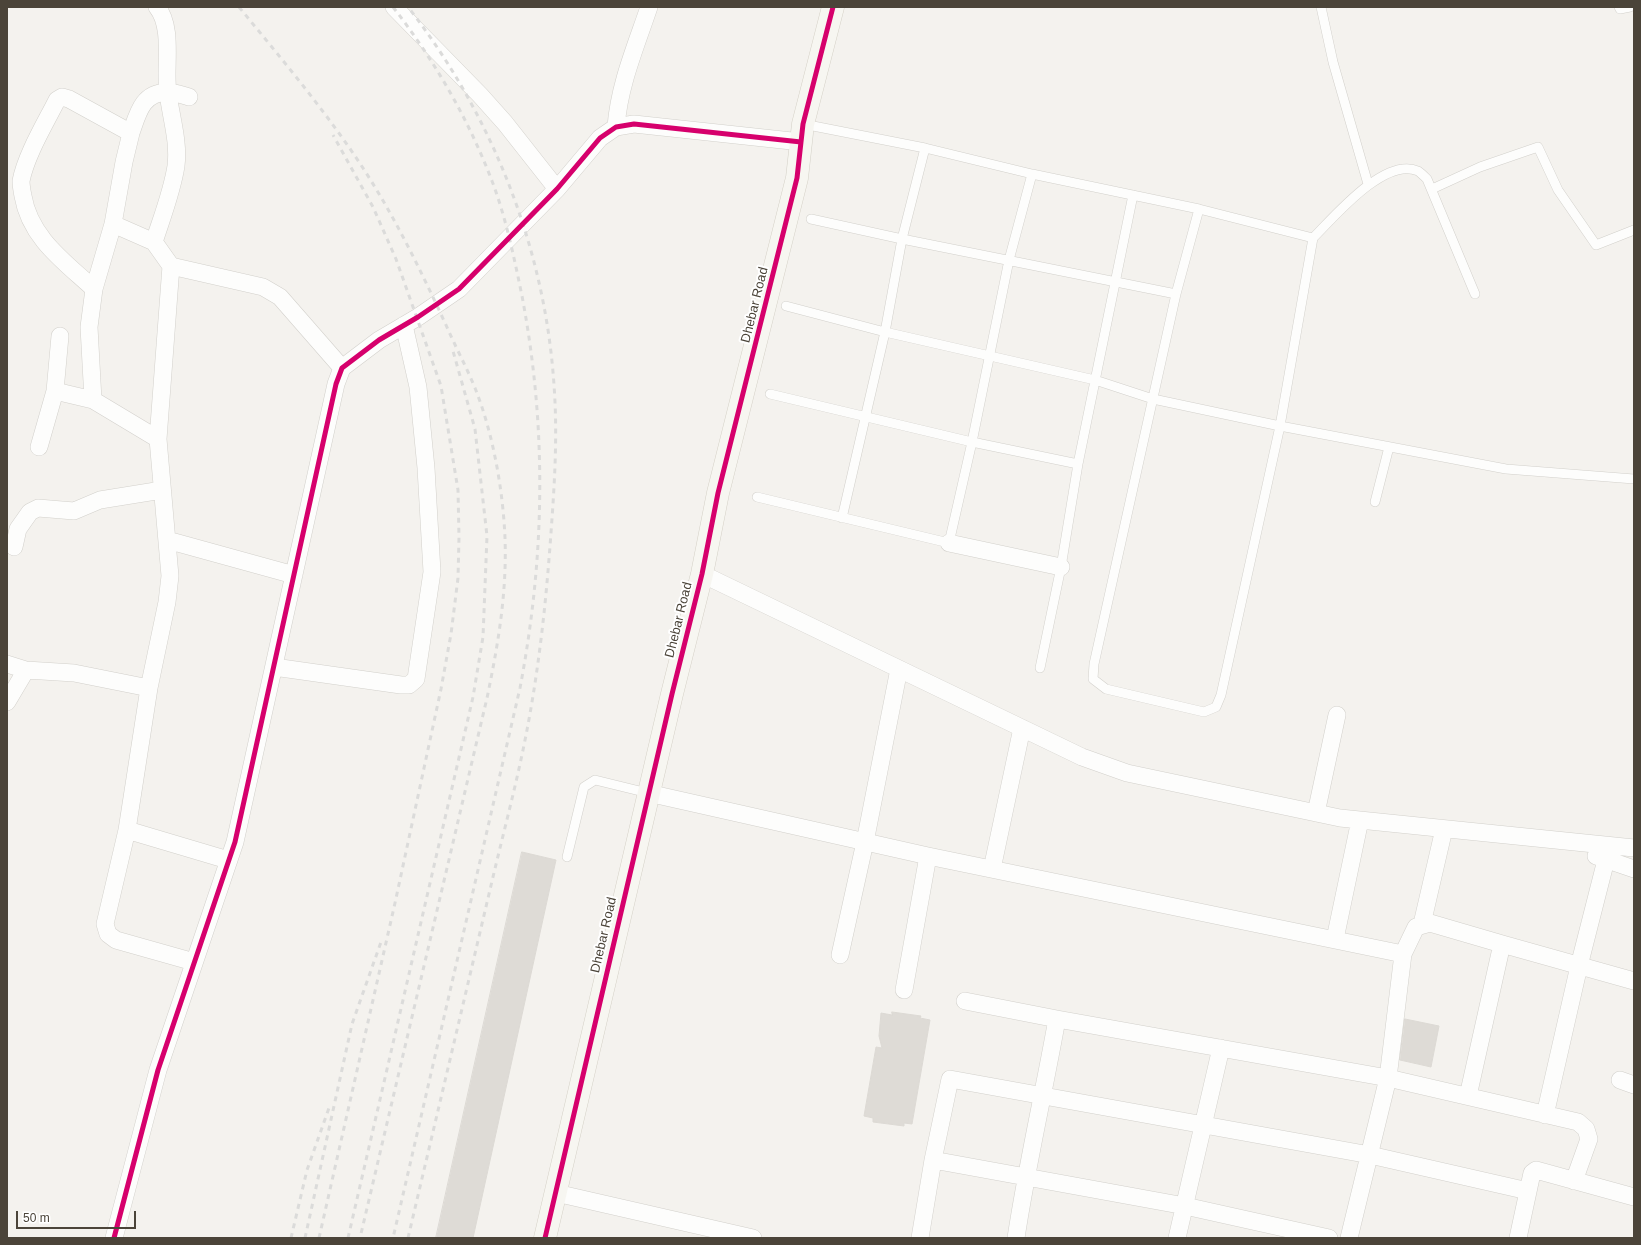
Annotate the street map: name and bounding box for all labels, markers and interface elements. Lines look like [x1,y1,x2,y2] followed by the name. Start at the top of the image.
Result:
[738,266,772,344] street label: Dhebar Road
[662,581,696,659] street label: Dhebar Road
[588,896,620,974] street label: Dhebar Road
[18,1203,138,1229] scale bar
[23,1211,50,1225] text: 50 m

